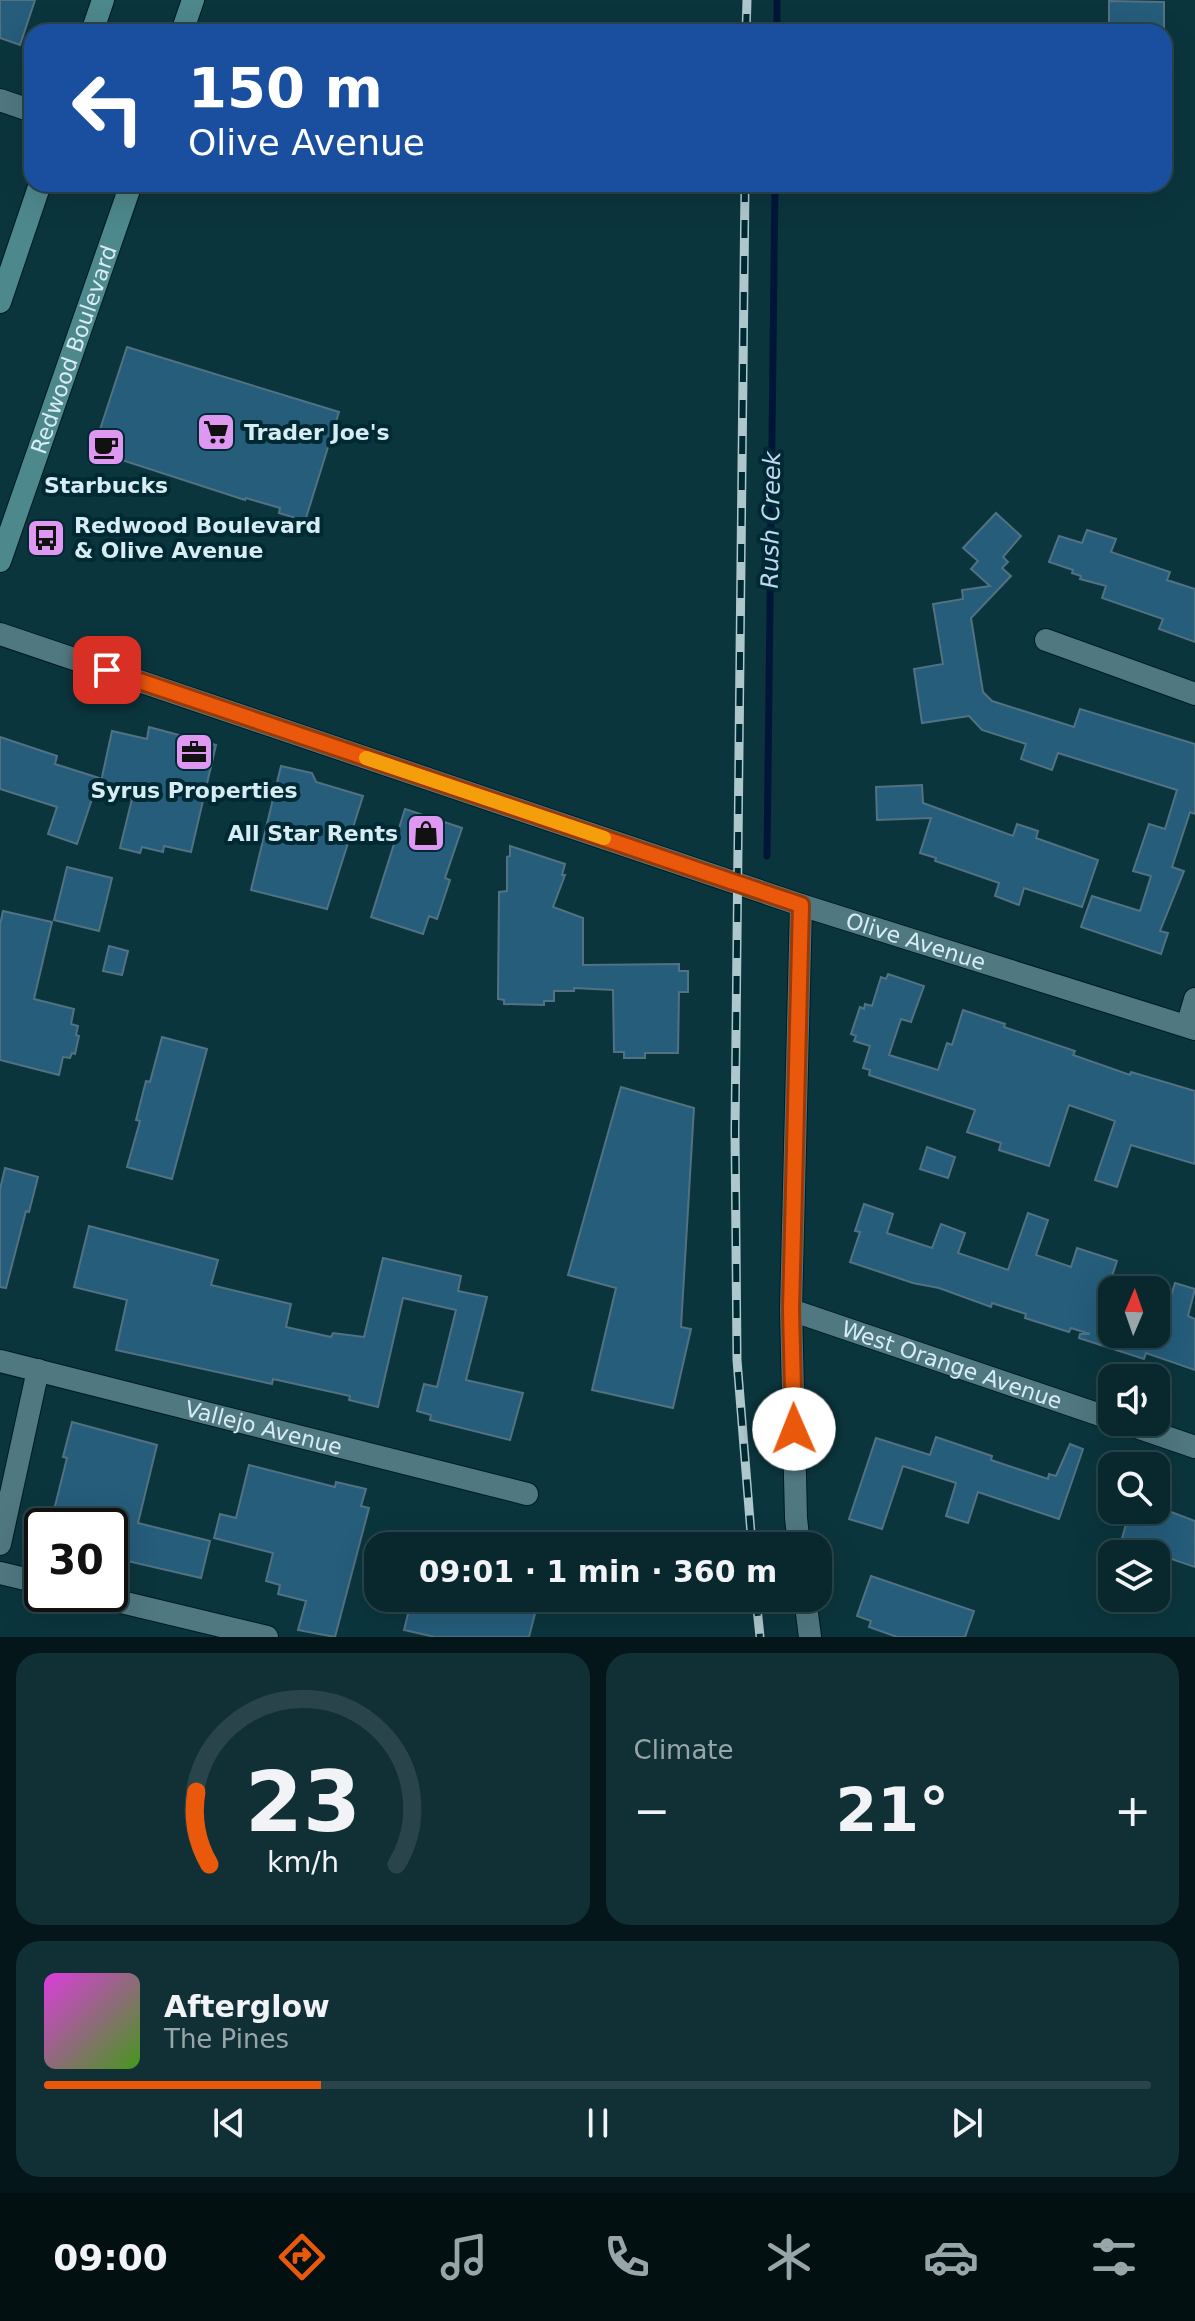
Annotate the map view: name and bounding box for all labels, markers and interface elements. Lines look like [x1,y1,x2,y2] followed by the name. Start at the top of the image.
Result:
[188,55,383,120] text: 150 m
[56,56,160,160] icon: left
[188,122,425,163] text: Olive Avenue
[26,242,121,457] street label: Redwood Boulevard
[195,411,237,453] supermarket icon: Trader Joe's
[244,420,390,445] place label: Trader Joe's
[85,426,127,468] cafe icon: Starbucks
[756,450,786,589] water label: Rush Creek
[44,473,168,498] place label: Starbucks
[74,513,321,563] place label: Redwood Boulevard & Olive Avenue
[25,517,67,559] bus stop icon: Redwood Boulevard & Olive Avenue
[73,636,141,704] pin
[85,648,129,692] icon: arrive
[173,731,215,773] office icon: Syrus Properties
[90,778,298,803] place label: Syrus Properties
[405,812,447,854] shop icon: All Star Rents
[227,821,398,846] place label: All Star Rents
[843,907,989,975] street label: Olive Avenue
[1098,1276,1170,1348] north arrow
[1098,1276,1170,1612] map controls
[838,1316,1065,1414] street label: West Orange Avenue
[1098,1364,1170,1436] button: sound
[752,1387,836,1471] position arrow
[183,1396,345,1459] street label: Vallejo Avenue
[1098,1452,1170,1524] button: search
[24,1508,128,1612] speed limit sign: 30
[1098,1540,1170,1612] button: layers
[419,1554,777,1589] text: 09:01 · 1 min · 360 m
[634,1735,734,1765] text: Climate
[245,1754,361,1851] text: 23
[836,1775,949,1845] text: 21°
[634,1785,670,1836] text: −
[1114,1785,1151,1836] text: +
[267,1845,339,1879] text: km/h
[164,1989,330,2024] text: Afterglow
[164,2024,289,2054] text: The Pines
[207,2101,251,2145] icon: previous
[576,2101,620,2145] icon: pause
[945,2101,989,2145] icon: next
[274,2229,330,2285] icon: directions
[436,2229,492,2285] icon: music
[599,2229,655,2285] icon: phone
[761,2229,817,2285] icon: climate
[923,2229,979,2285] icon: car
[1086,2229,1142,2285] icon: filters
[53,2237,168,2278] text: 09:00

